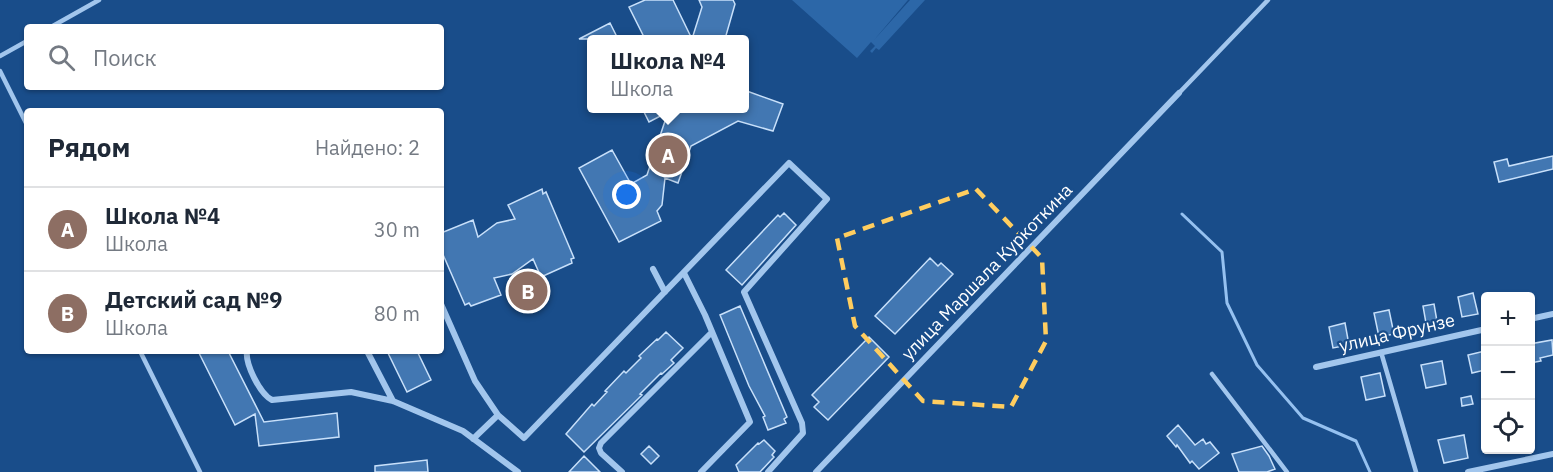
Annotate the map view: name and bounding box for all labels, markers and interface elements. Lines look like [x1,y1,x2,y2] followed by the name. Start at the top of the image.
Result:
[24,24,444,90] search box
[587,35,749,113] popup
[45,41,78,74] icon: search
[93,43,157,72] text: Поиск
[610,46,726,75] text: Школа №4
[610,75,673,102] text: Школа
[48,130,130,164] text: Рядом
[648,132,688,178] pin: A
[315,134,420,161] text: Найдено: 2
[896,178,1077,365] street label: улица Маршала Куркоткина
[612,180,641,209] your location
[105,201,220,230] text: Школа №4
[61,216,74,243] text: A
[374,216,420,243] text: 30 m
[105,230,168,257] text: Школа
[508,268,548,314] pin: B
[105,285,282,314] text: Детский сад №9
[1481,292,1535,454] map controls
[1481,292,1535,346] button: +
[61,300,74,327] text: B
[374,300,420,327] text: 80 m
[1337,308,1457,357] street label: улица Фрунзе
[105,314,168,341] text: Школа
[1481,346,1535,400] button: −
[1481,400,1535,454] button: locate

